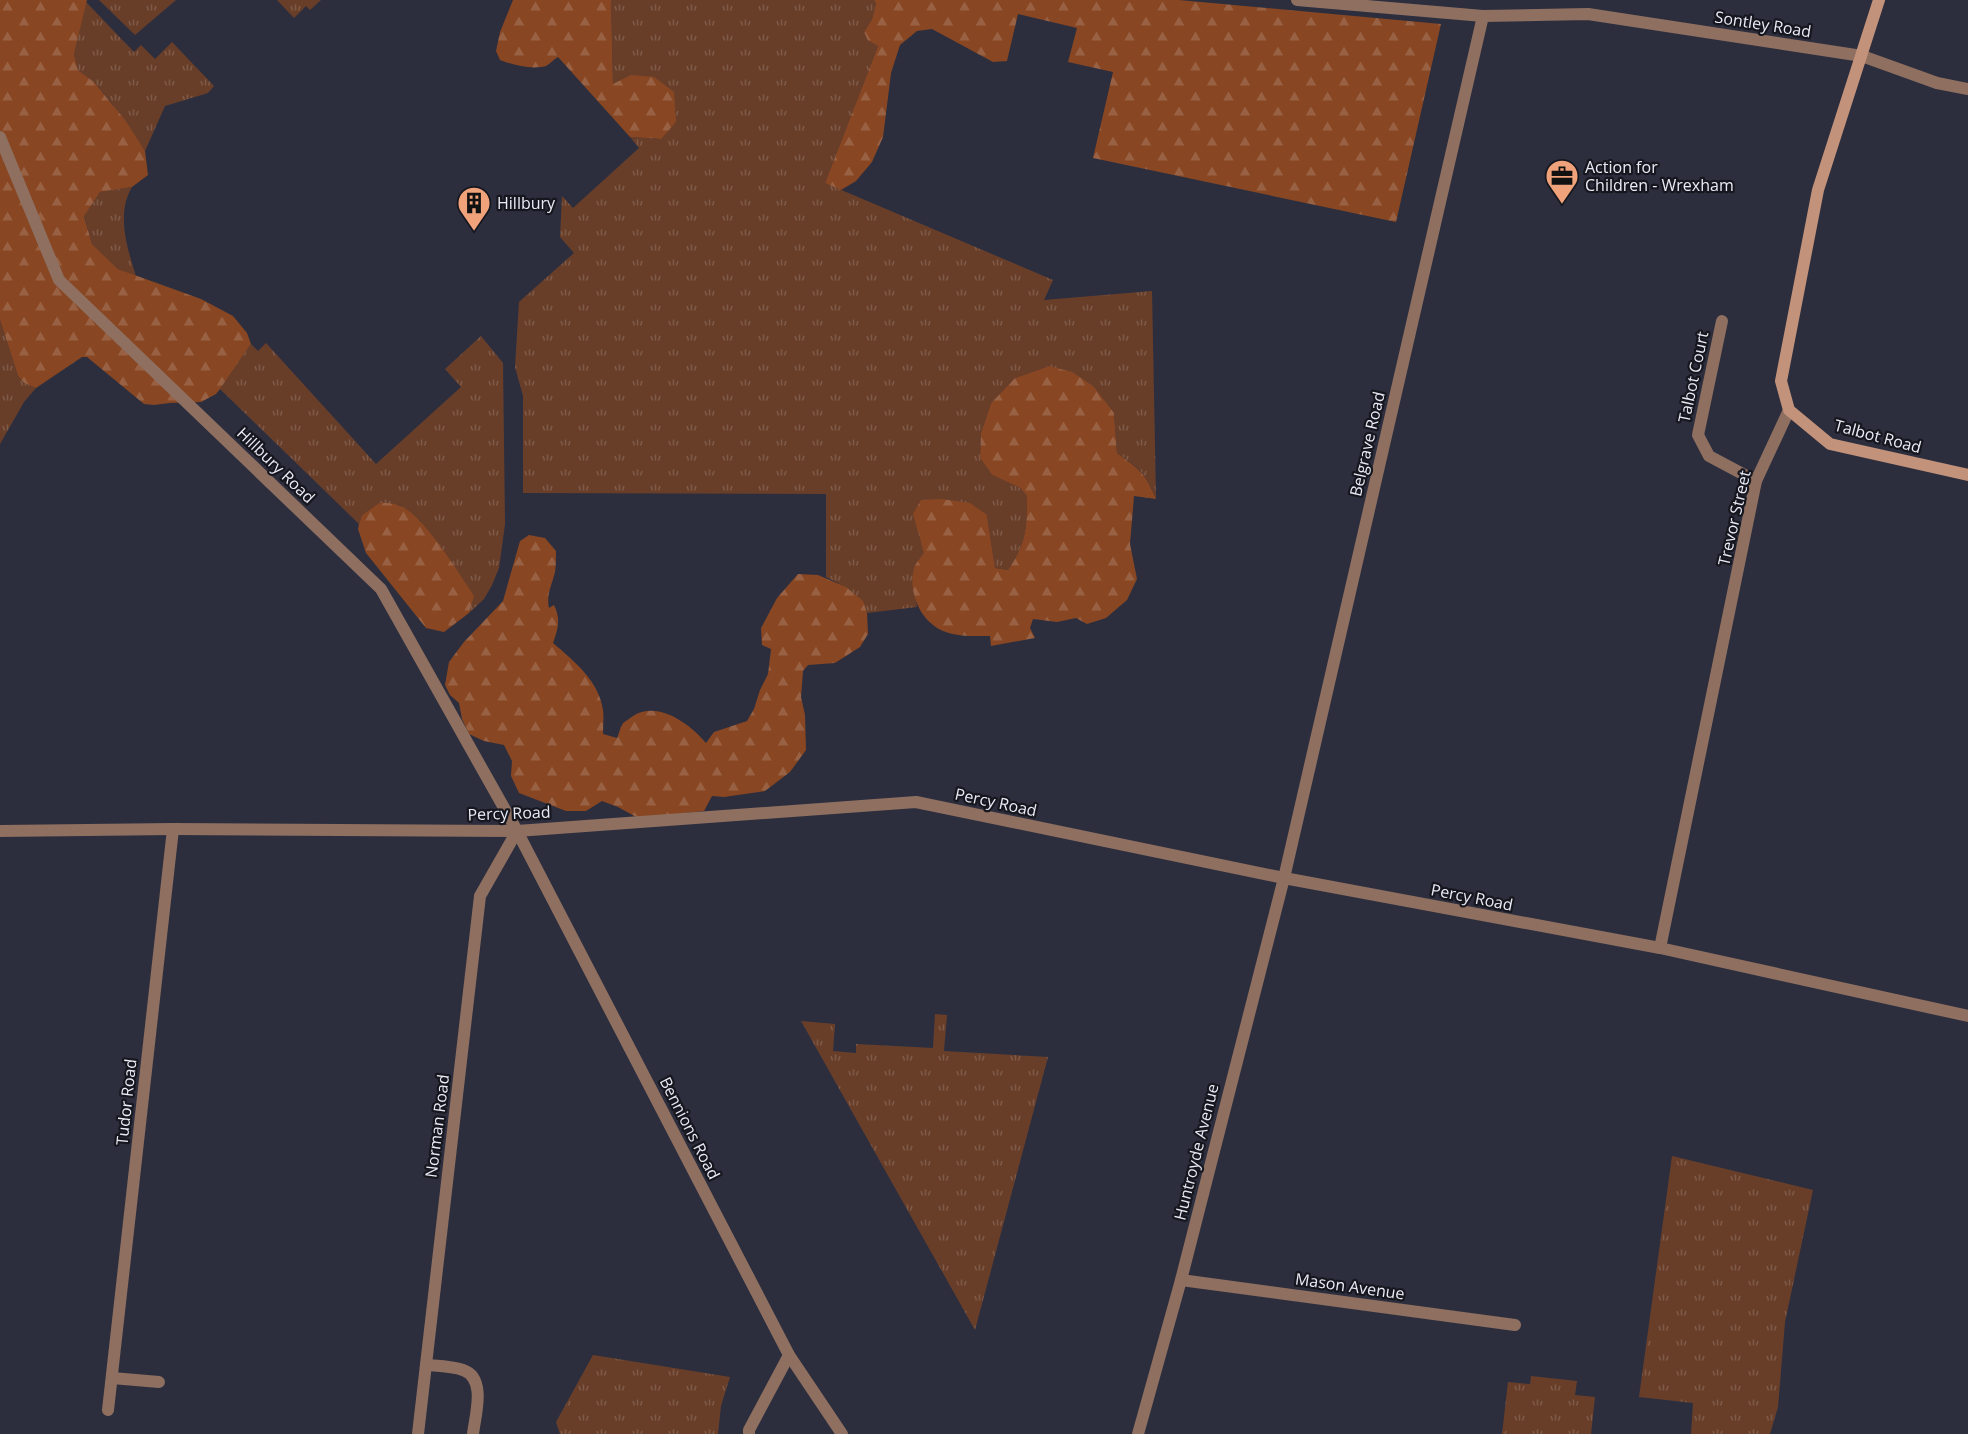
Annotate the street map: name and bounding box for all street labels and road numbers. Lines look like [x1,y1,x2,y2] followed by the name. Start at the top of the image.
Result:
[1713,6,1813,42] street label: Sontley Road
[1673,329,1713,425] street label: Talbot Court
[1344,389,1390,499] street label: Belgrave Road
[1832,414,1924,458] street label: Talbot Road
[232,422,320,508] street label: Hillbury Road
[1712,468,1756,568] street label: Trevor Street
[953,783,1039,821] street label: Percy Road
[467,801,551,825] street label: Percy Road
[1429,878,1515,916] street label: Percy Road
[111,1058,141,1146] street label: Tudor Road
[420,1073,454,1179] street label: Norman Road
[655,1073,725,1183] street label: Bennions Road
[1168,1081,1224,1223] street label: Huntroyde Avenue
[1294,1267,1406,1305] street label: Mason Avenue

